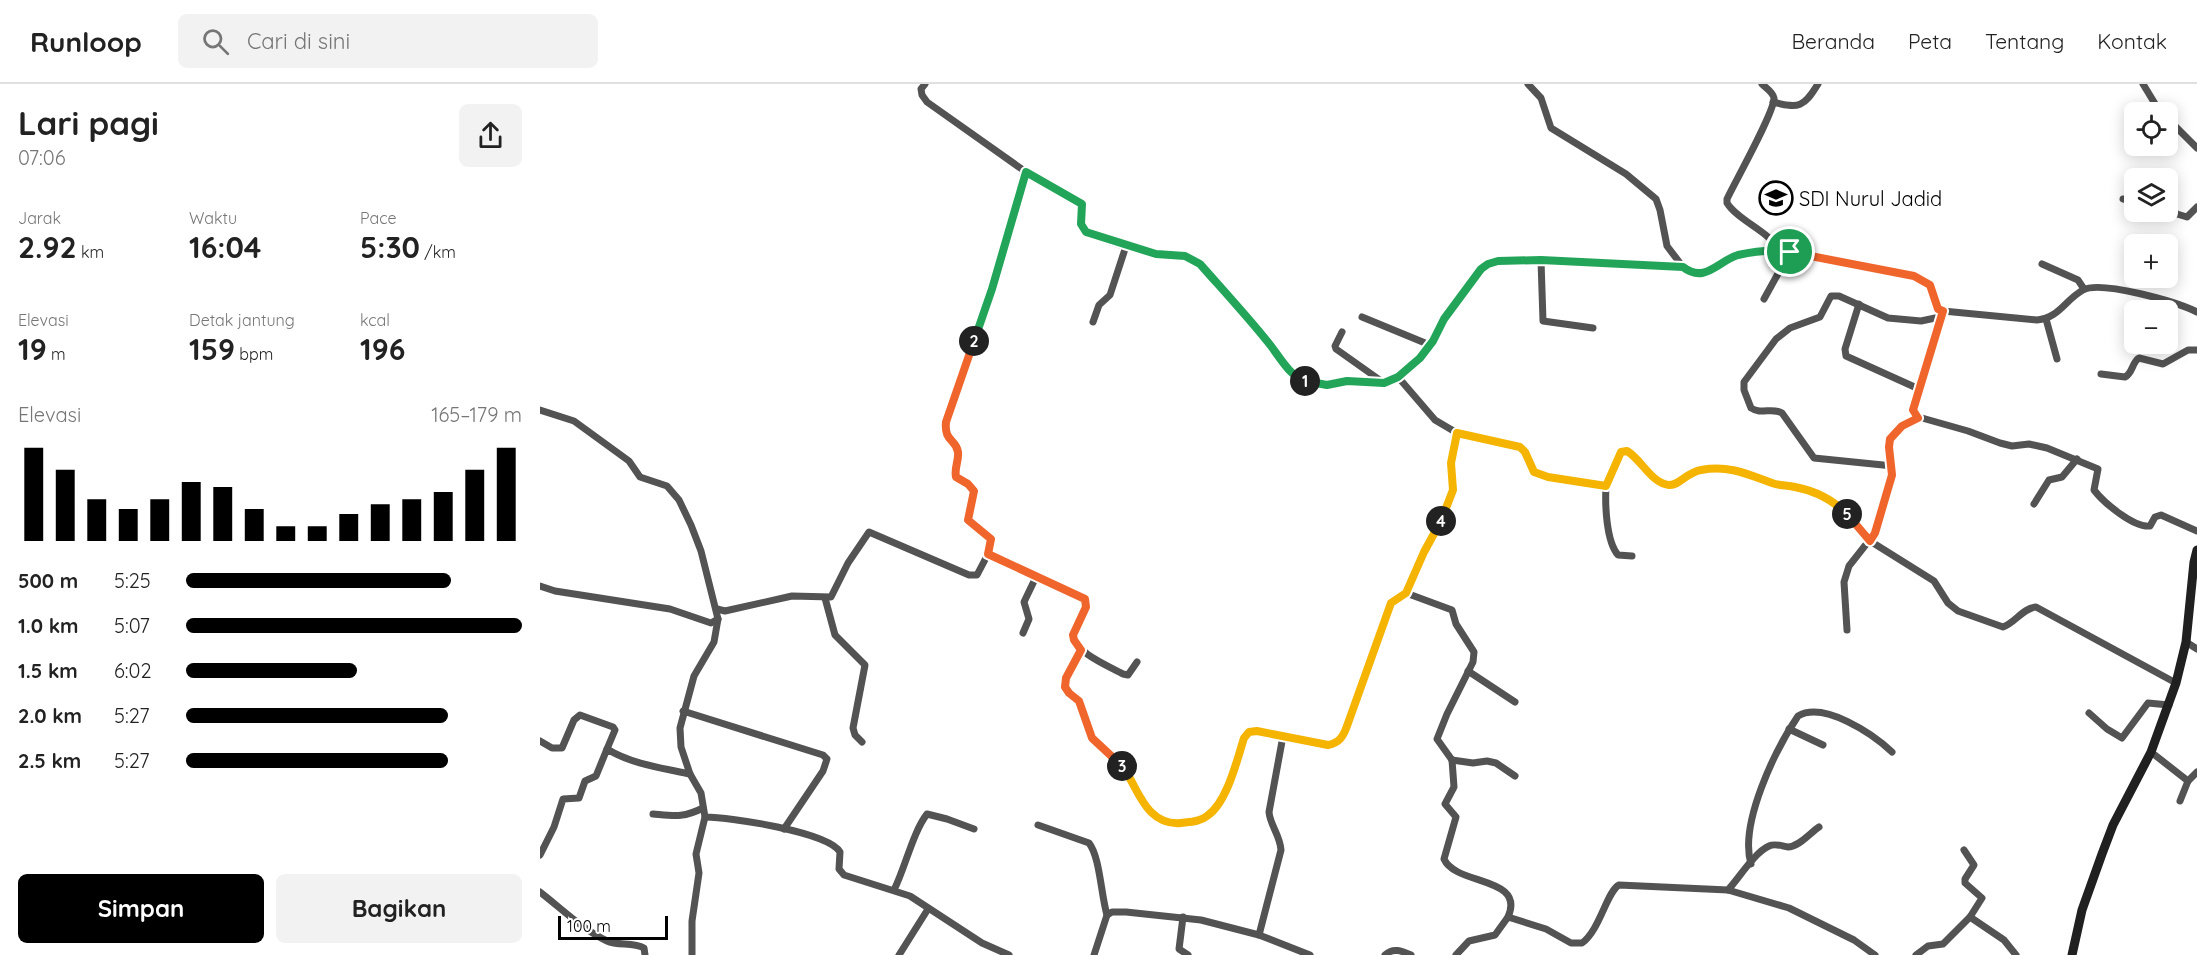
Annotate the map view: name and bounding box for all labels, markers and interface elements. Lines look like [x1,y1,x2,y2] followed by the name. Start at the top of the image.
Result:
[178,14,598,68] search box
[30,24,142,59] text: Runloop
[199,25,232,58] icon: search
[247,27,350,55] text: Cari di sini
[1791,28,1875,54] text: Beranda
[1908,28,1952,54] text: Peta
[1985,28,2064,54] text: Tentang
[2097,28,2167,54] text: Kontak
[18,102,159,143] text: Lari pagi
[2124,102,2178,354] map controls
[2124,102,2178,156] button: locate
[459,104,522,167] button: share
[18,145,65,170] text: 07:06
[2124,168,2178,222] button: layers
[1758,180,1794,216] school or university icon: SDI Nurul Jadid
[1799,186,1942,211] place label: SDI Nurul Jadid
[18,208,61,228] text: Jarak
[189,208,237,228] text: Waktu
[360,208,396,228] text: Pace
[1764,226,1815,277] pin
[18,228,77,266] text: 2.92
[189,228,262,266] text: 16:04
[360,228,420,266] text: 5:30
[2124,234,2178,288] button: +
[1773,235,1806,268] icon: arrive
[77,242,104,262] text: km
[420,242,456,262] text: /km
[2124,300,2178,354] button: −
[18,310,69,330] text: Elevasi
[189,310,295,330] text: Detak jantung
[360,310,390,330] text: kcal
[959,326,989,356] pin: 2
[18,330,47,368] text: 19
[189,330,235,368] text: 159
[360,330,405,368] text: 196
[969,331,979,351] text: 2
[47,344,66,364] text: m
[235,344,273,364] text: bpm
[1290,366,1320,396] pin: 1
[1302,371,1308,391] text: 1
[18,402,81,427] text: Elevasi
[431,402,522,427] text: 165–179 m
[1832,499,1862,529] pin: 5
[1842,504,1852,524] text: 5
[1426,506,1456,536] pin: 4
[1436,511,1446,531] text: 4
[18,568,78,593] text: 500 m
[114,568,151,593] text: 5:25
[18,613,78,638] text: 1.0 km
[114,613,150,638] text: 5:07
[18,658,78,683] text: 1.5 km
[114,658,151,683] text: 6:02
[18,703,82,728] text: 2.0 km
[114,703,150,728] text: 5:27
[18,748,81,773] text: 2.5 km
[114,748,150,773] text: 5:27
[1107,751,1137,781] pin: 3
[1118,756,1126,776] text: 3
[18,874,264,943] button: Simpan
[276,874,522,943] button: Bagikan
[558,913,668,940] scale bar
[567,916,611,936] text: 100 m

